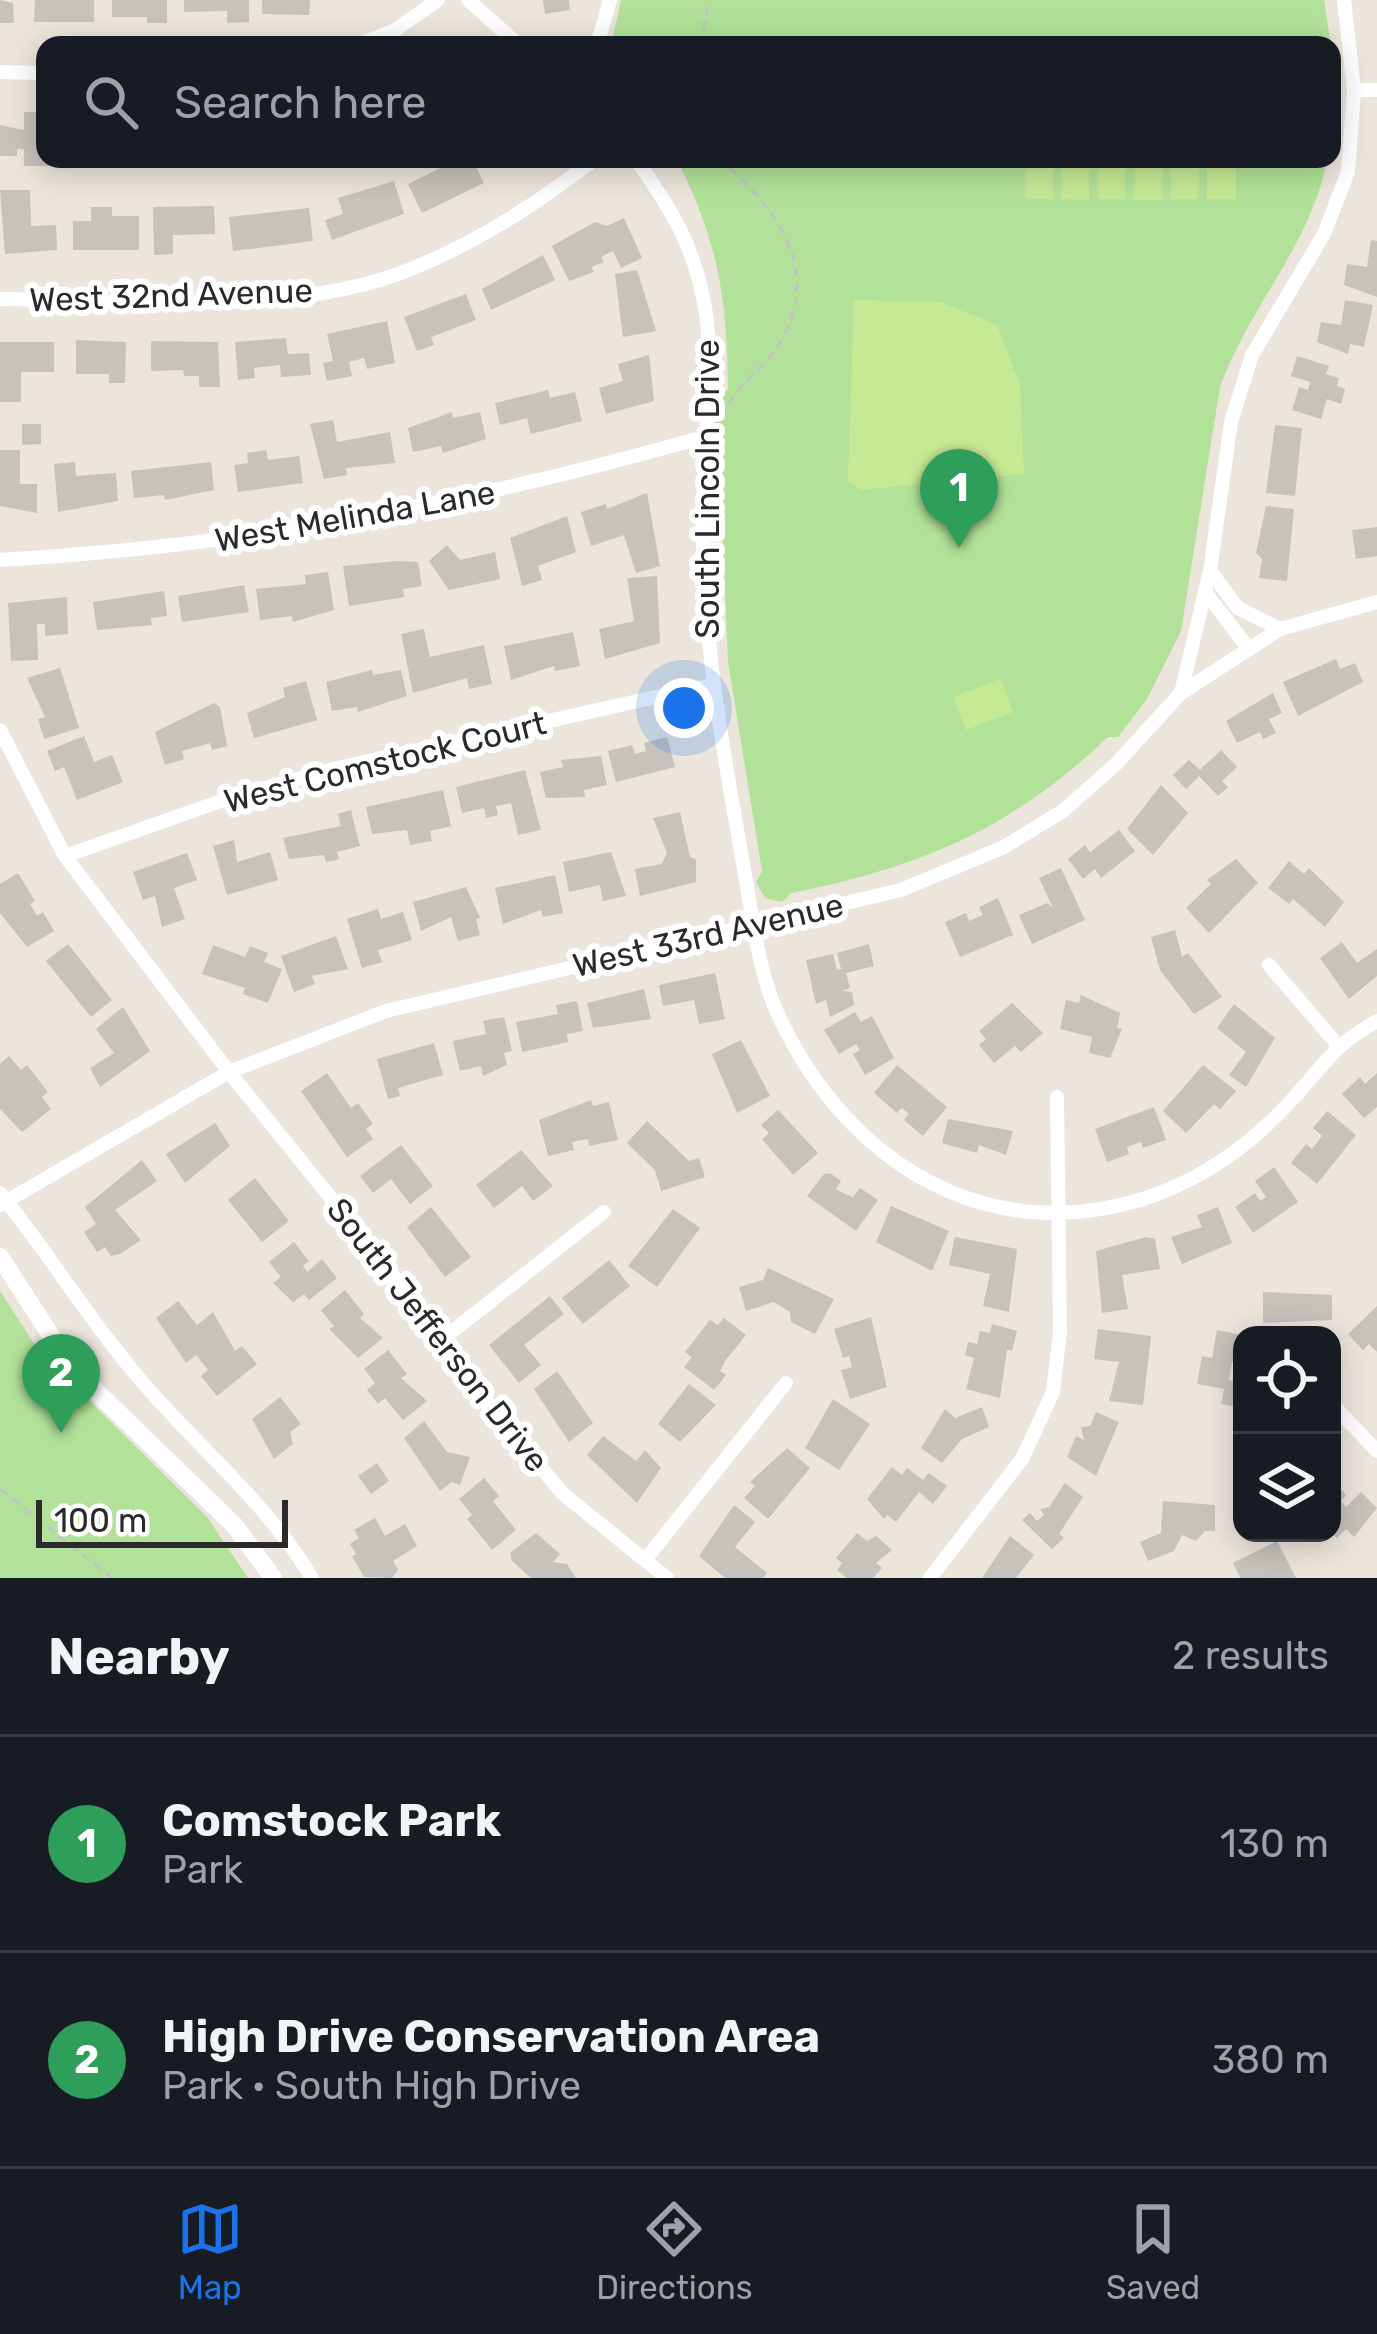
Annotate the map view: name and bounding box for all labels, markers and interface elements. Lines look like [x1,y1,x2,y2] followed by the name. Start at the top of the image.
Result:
[36,36,1341,168] search box
[78,69,144,135] icon: search
[174,76,426,129] text: Search here
[29,271,313,319] street label: West 32nd Avenue
[688,339,727,639] street label: South Lincoln Drive
[920,449,998,548] pin: 1
[212,472,498,560] street label: West Melinda Lane
[654,678,714,738] your location
[220,703,550,821] street label: West Comstock Court
[569,885,847,985] street label: West 33rd Avenue
[319,1190,557,1480] street label: South Jefferson Drive
[1233,1326,1341,1542] map controls
[1233,1326,1341,1434] button: locate
[22,1334,100,1433] pin: 2
[1233,1434,1341,1542] button: layers
[36,1494,288,1547] scale bar
[54,1501,147,1540] text: 100 m
[48,1626,230,1687] text: Nearby
[1172,1633,1329,1679] text: 2 results
[162,1794,501,1847] text: Comstock Park
[77,1821,97,1867] text: 1
[1220,1821,1329,1867] text: 130 m
[162,1847,243,1893] text: Park
[162,2010,820,2063] text: High Drive Conservation Area
[74,2037,100,2083] text: 2
[1212,2037,1329,2083] text: 380 m
[162,2063,581,2109] text: Park · South High Drive
[177,2196,243,2307] tab: Map
[596,2196,753,2307] tab: Directions
[1106,2196,1200,2307] tab: Saved

